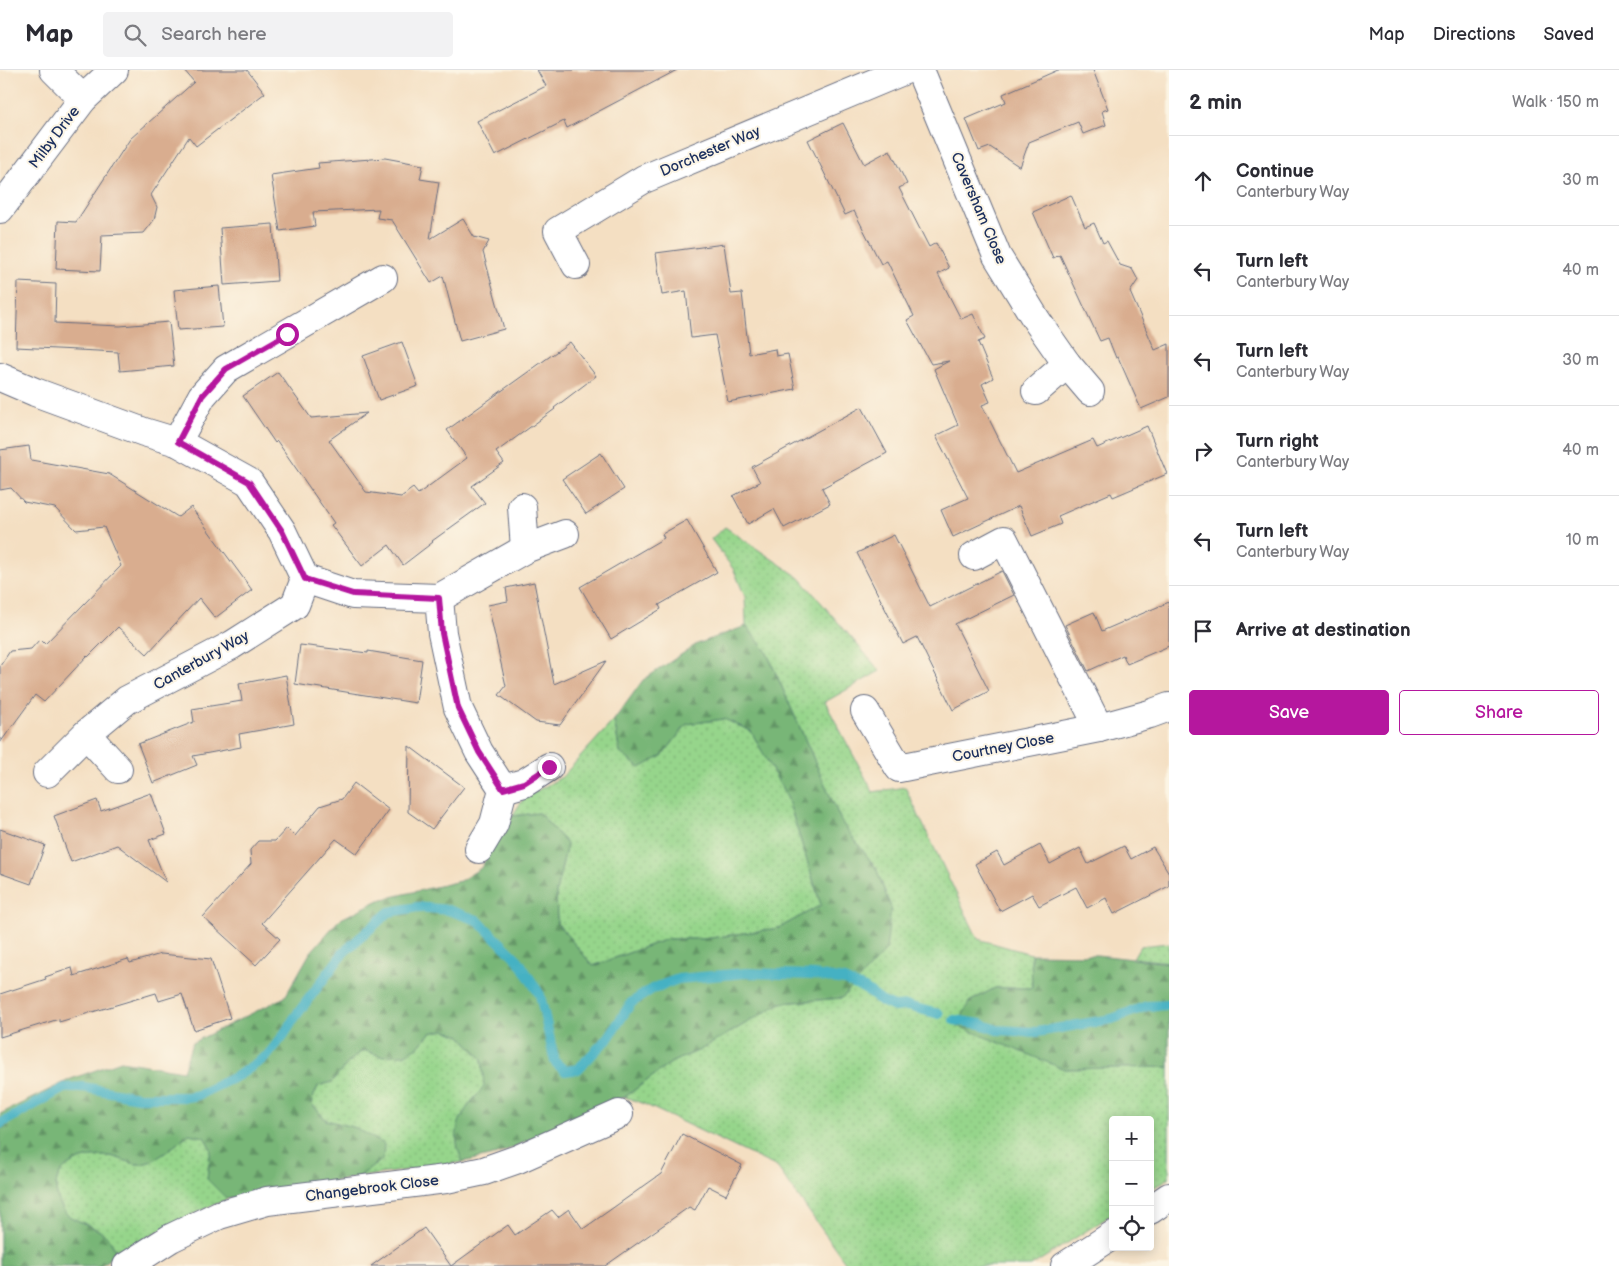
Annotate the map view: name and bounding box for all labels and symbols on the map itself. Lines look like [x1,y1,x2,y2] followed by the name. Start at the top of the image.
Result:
[25,102,84,172] street label: Milby Drive
[657,122,763,181] street label: Dorchester Way
[946,149,1011,267] street label: Caversham Close
[276,323,299,346] route start
[150,626,253,695] street label: Canterbury Way
[951,728,1056,767] street label: Courtney Close
[538,756,561,779] route end
[304,1171,440,1206] street label: Changebrook Close

